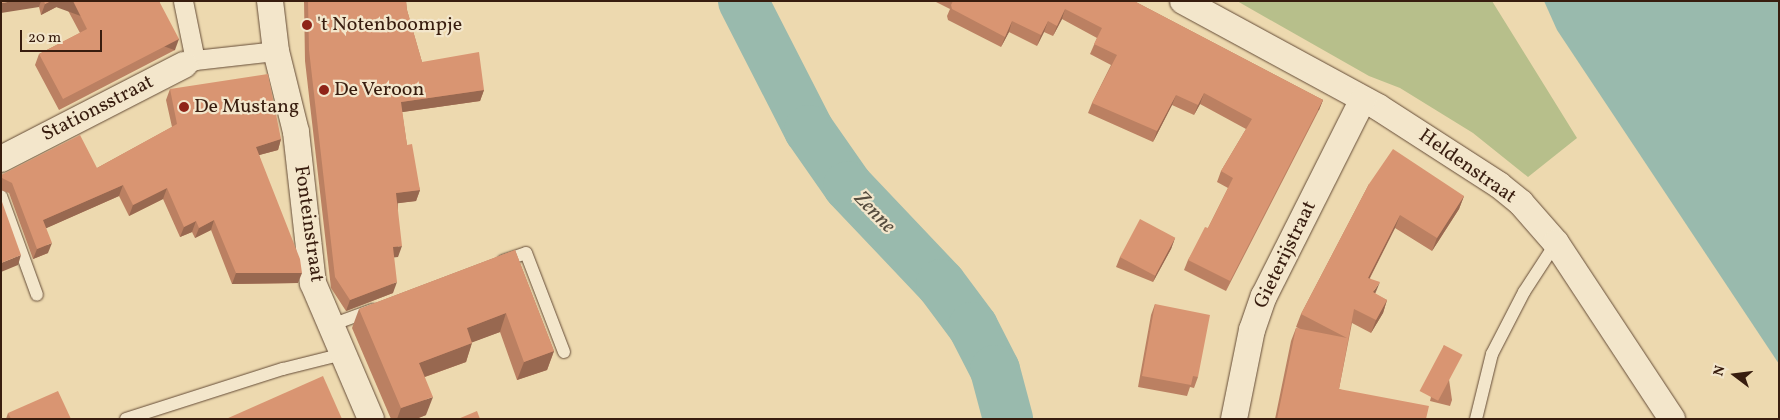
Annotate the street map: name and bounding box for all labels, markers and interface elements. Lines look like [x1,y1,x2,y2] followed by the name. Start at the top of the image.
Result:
[317,13,462,37] place label: 't Notenboompje
[301,19,313,31] marker: 't Notenboompje
[22,20,105,52] scale bar
[28,28,61,49] text: 20 m
[38,71,158,147] street label: Stationsstraat
[334,78,425,102] place label: De Veroon
[318,84,330,96] marker: De Veroon
[194,95,299,119] place label: De Mustang
[178,101,190,113] marker: De Mustang
[1413,125,1521,209] street label: Heldenstraat
[288,164,328,284] street label: Fonteinstraat
[848,187,900,239] water label: Zenne
[1250,197,1322,313] street label: Gieterijstraat
[1710,350,1760,400] north arrow
[1710,364,1731,378] text: N

